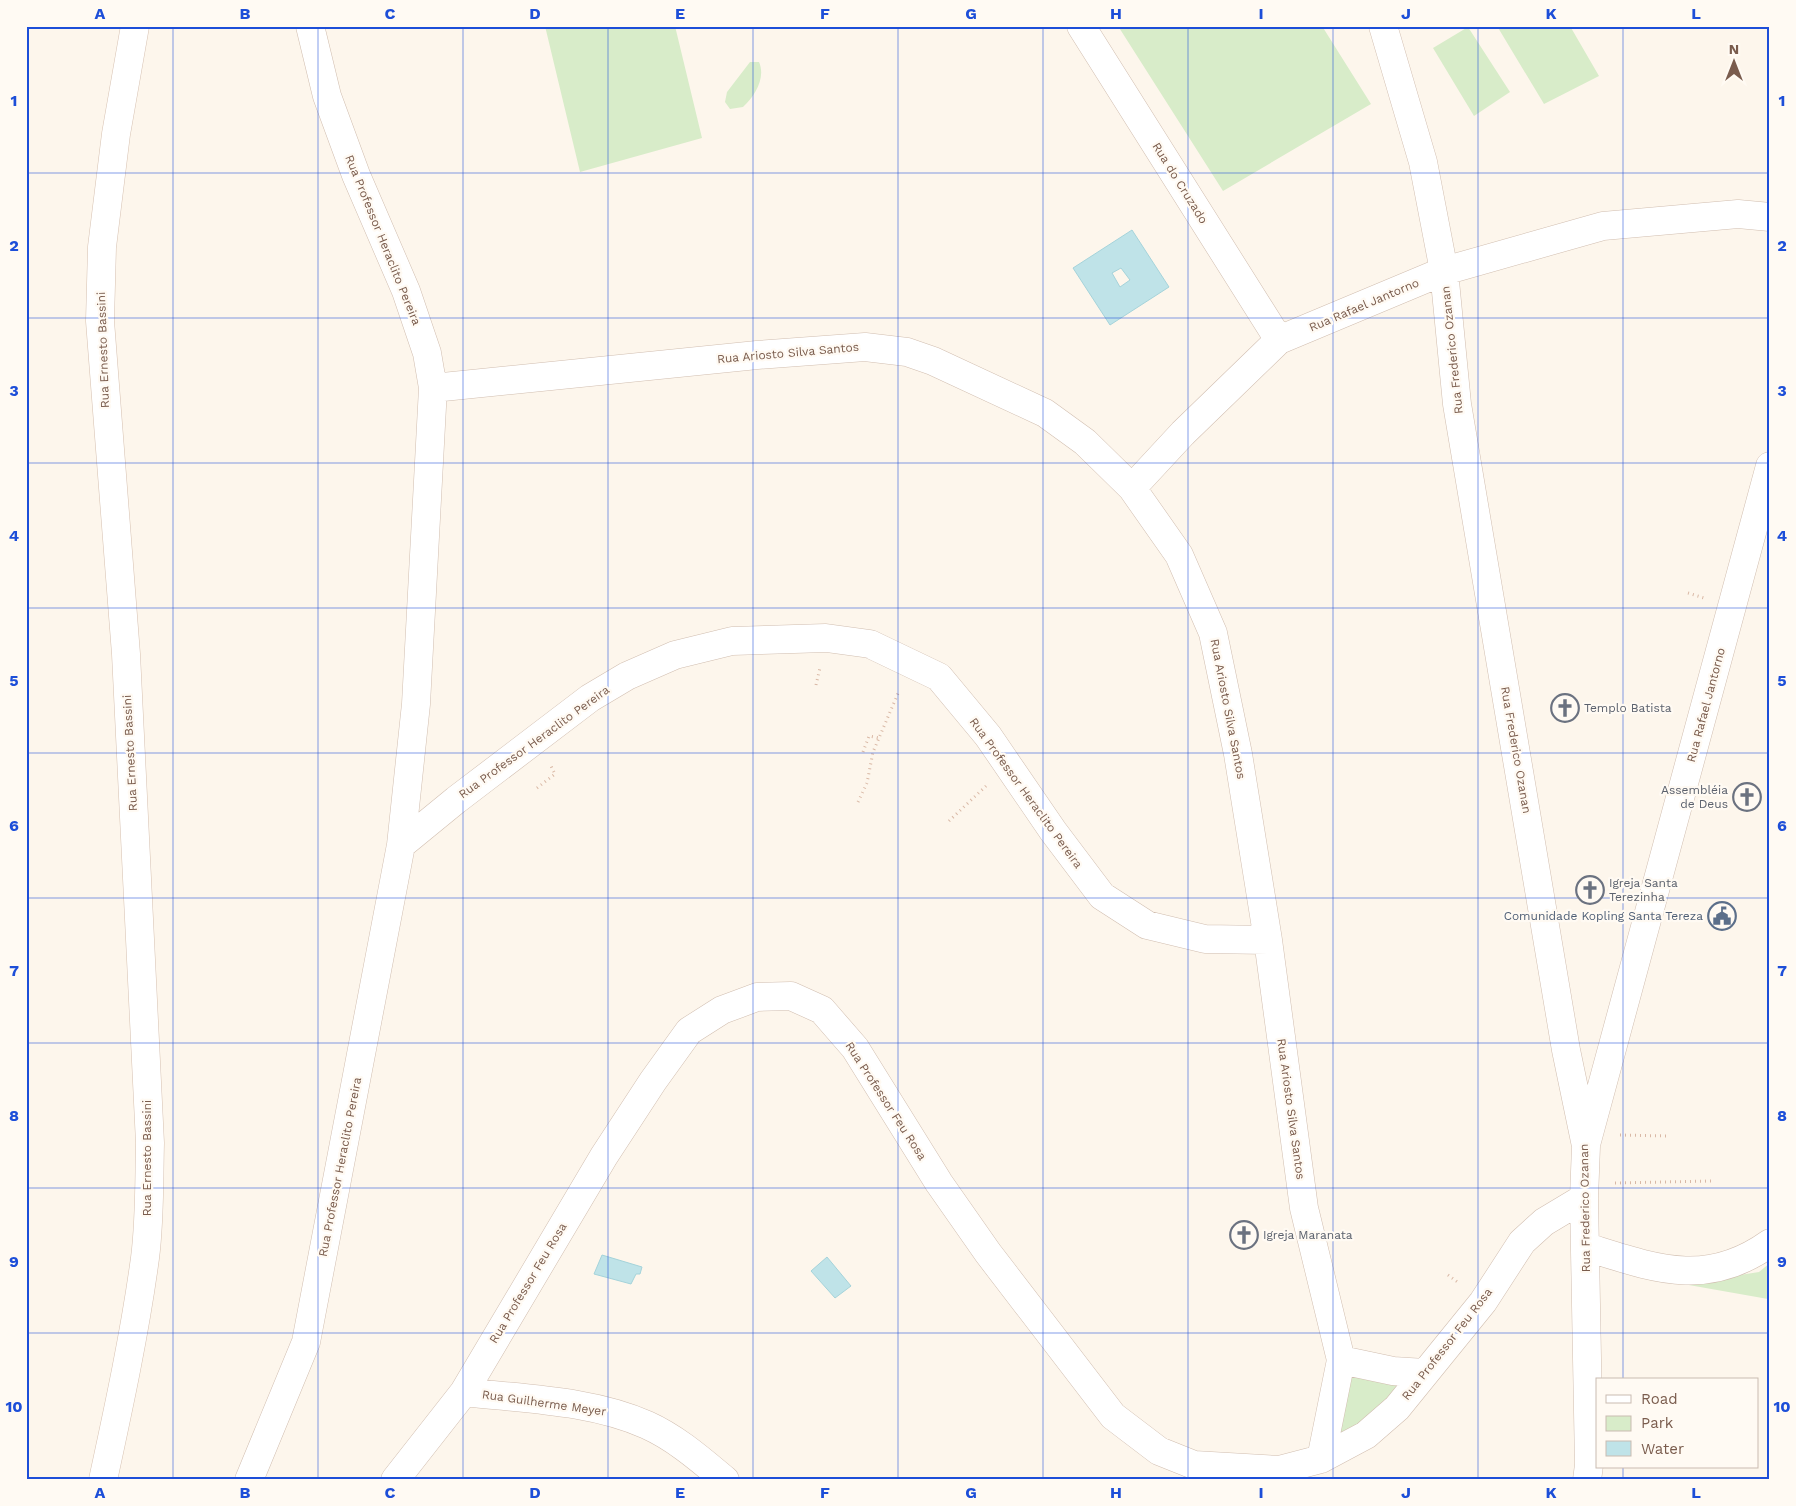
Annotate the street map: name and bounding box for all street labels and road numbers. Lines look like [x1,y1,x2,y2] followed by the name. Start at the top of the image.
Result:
[1149,140,1211,226] street label: Rua do Cruzado
[342,153,424,327] street label: Rua Professor Heraclito Pereira
[1307,275,1421,335] street label: Rua Rafael Jantorno
[1438,285,1466,415] street label: Rua Frederico Ozanan
[94,292,112,408] street label: Rua Ernesto Bassini
[716,340,860,366] street label: Rua Ariosto Silva Santos
[1208,638,1248,780] street label: Rua Ariosto Silva Santos
[1684,646,1728,764] street label: Rua Rafael Jantorno
[456,683,612,801] street label: Rua Professor Heraclito Pereira
[1498,685,1534,815] street label: Rua Frederico Ozanan
[120,694,140,812] street label: Rua Ernesto Bassini
[967,715,1085,871] street label: Rua Professor Heraclito Pereira
[1274,1037,1308,1181] street label: Rua Ariosto Silva Santos
[842,1039,930,1163] street label: Rua Professor Feu Rosa
[316,1076,364,1258] street label: Rua Professor Heraclito Pereira
[140,1100,154,1216] street label: Rua Ernesto Bassini
[1577,1144,1593,1272] street label: Rua Frederico Ozanan
[486,1220,570,1346] street label: Rua Professor Feu Rosa
[1399,1285,1495,1403] street label: Rua Professor Feu Rosa
[481,1387,607,1419] street label: Rua Guilherme Meyer

